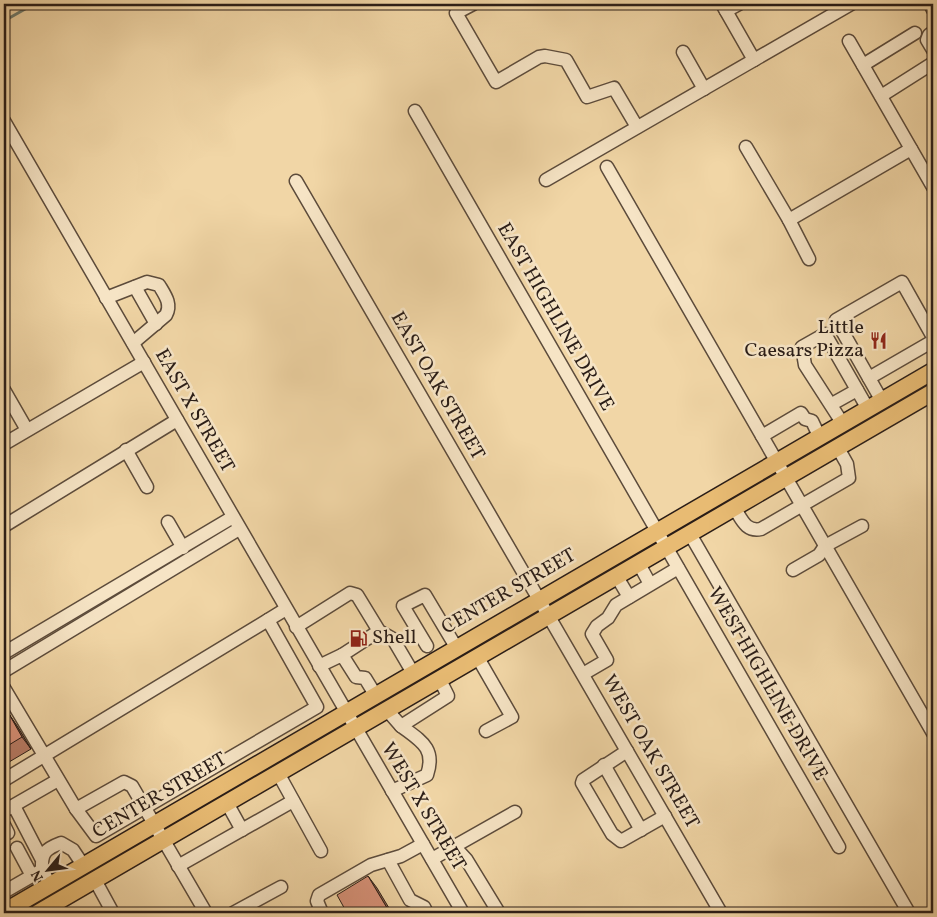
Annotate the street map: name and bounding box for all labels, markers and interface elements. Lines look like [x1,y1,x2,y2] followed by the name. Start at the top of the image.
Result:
[490,218,620,416] street label: EAST HIGHLINE DRIVE
[383,306,491,466] street label: EAST OAK STREET
[744,314,864,365] place label: Little Caesars Pizza
[868,330,888,350] restaurant icon: Little Caesars Pizza
[147,344,241,478] street label: EAST X STREET
[437,542,582,642] street label: CENTER STREET
[700,582,834,786] street label: WEST HIGHLINE DRIVE
[372,624,416,652] place label: Shell
[348,628,368,648] fuel station icon: Shell
[594,670,706,834] street label: WEST OAK STREET
[374,738,473,877] street label: WEST X STREET
[88,746,233,846] street label: CENTER STREET
[22,844,72,894] north arrow
[27,867,49,885] text: N

